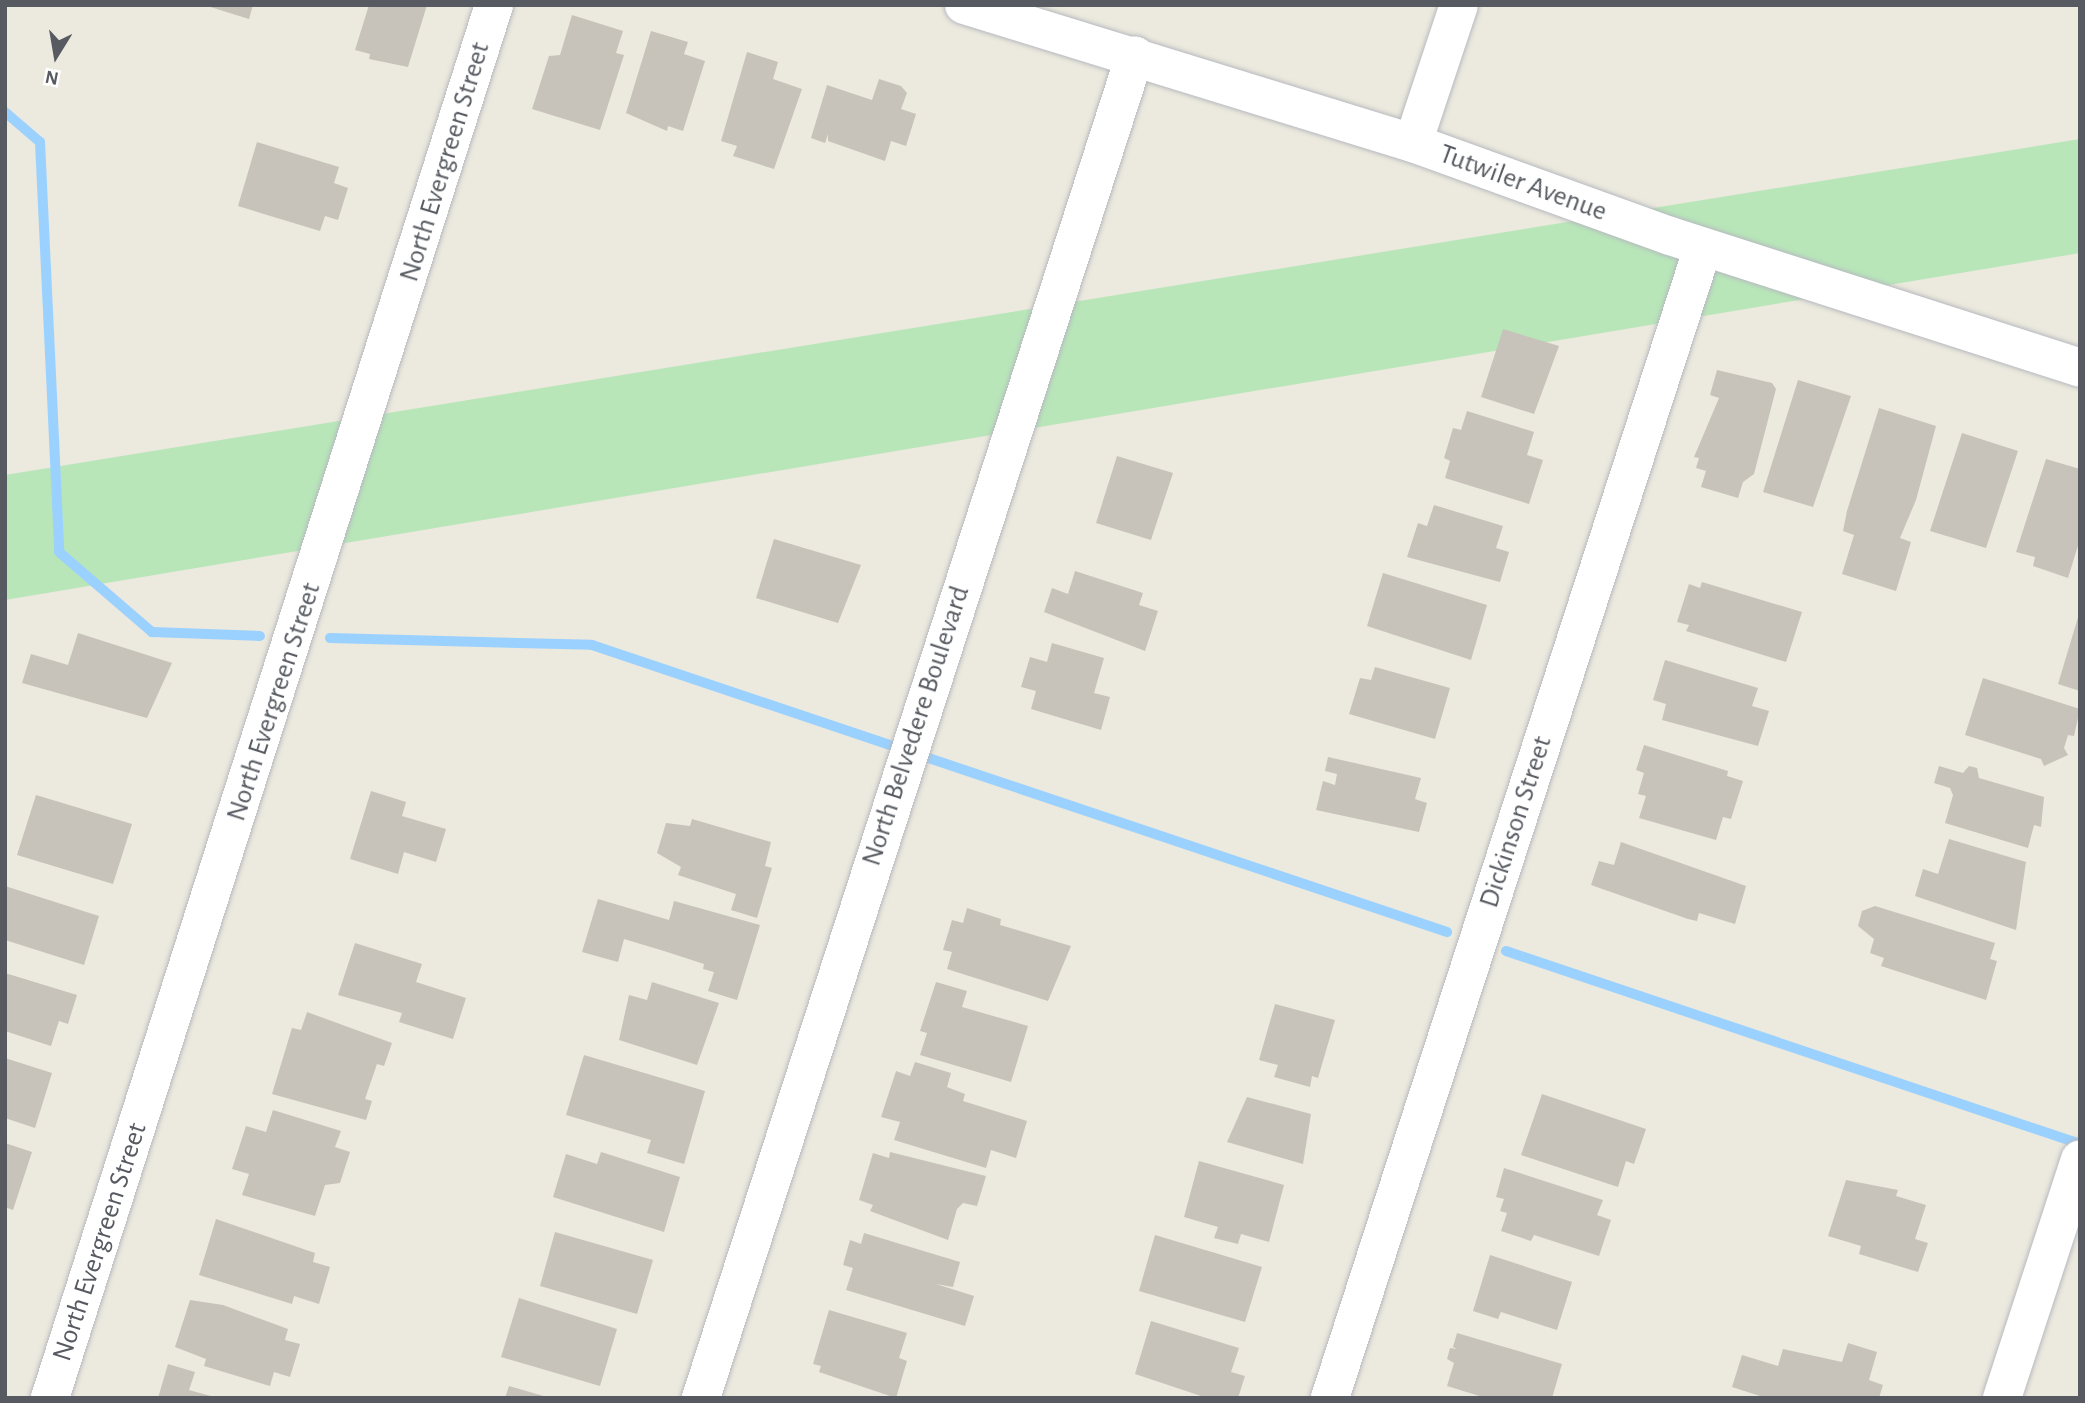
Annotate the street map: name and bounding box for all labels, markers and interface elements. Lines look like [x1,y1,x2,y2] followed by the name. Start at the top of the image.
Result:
[21,21,91,91] north arrow
[393,38,497,286] street label: North Evergreen Street
[44,67,60,88] text: N
[1435,137,1611,229] street label: Tutwiler Avenue
[220,579,328,825] street label: North Evergreen Street
[855,582,977,870] street label: North Belvedere Boulevard
[1472,732,1560,912] street label: Dickinson Street
[46,1119,154,1365] street label: North Evergreen Street

